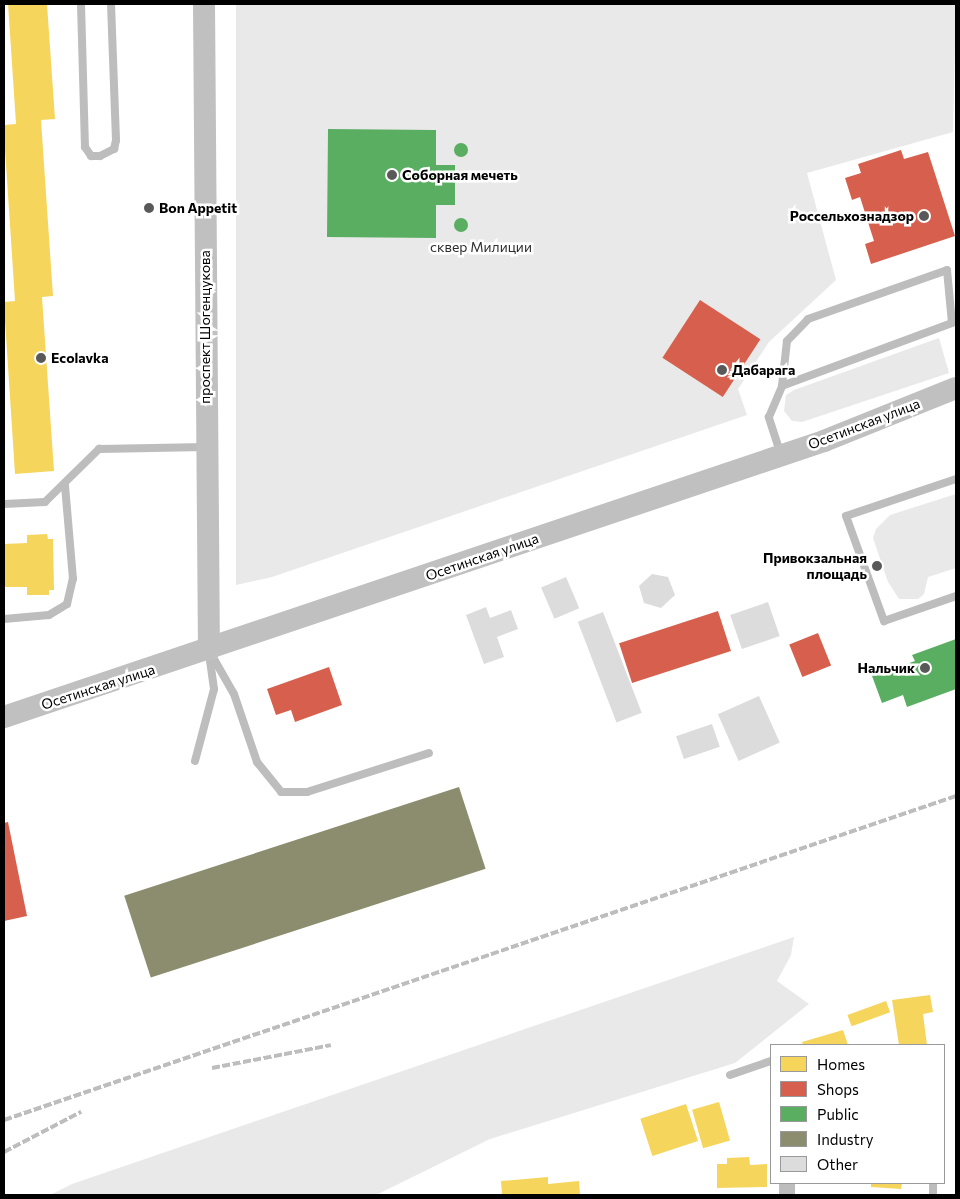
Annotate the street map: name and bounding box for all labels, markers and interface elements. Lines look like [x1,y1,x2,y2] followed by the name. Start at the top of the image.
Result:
[402,167,518,183] place label: Соборная мечеть
[386,169,398,181] marker: Соборная мечеть
[159,200,237,216] place label: Bon Appetit
[143,202,155,214] marker: Bon Appetit
[790,208,914,224] place label: Россельхознадзор
[918,210,930,222] marker: Россельхознадзор
[430,239,532,255] park label: сквер Милиции
[197,250,213,404] street label: проспект Шогенцукова
[51,350,109,366] place label: Ecolavka
[35,352,47,364] marker: Ecolavka
[732,362,795,378] place label: Дабарага
[716,364,728,376] marker: Дабарага
[806,395,922,453] street label: Осетинская улица
[423,530,541,584] street label: Осетинская улица
[763,550,867,582] place label: Привокзальная площадь
[871,560,883,572] marker: Привокзальная площадь
[857,660,915,676] place label: Нальчик
[39,661,157,713] street label: Осетинская улица
[919,662,931,674] marker: Нальчик
[770,1044,945,1184] legend
[817,1055,865,1073] text: Homes
[817,1080,859,1098] text: Shops
[817,1105,859,1123] text: Public
[817,1130,874,1148] text: Industry
[817,1155,858,1173] text: Other

